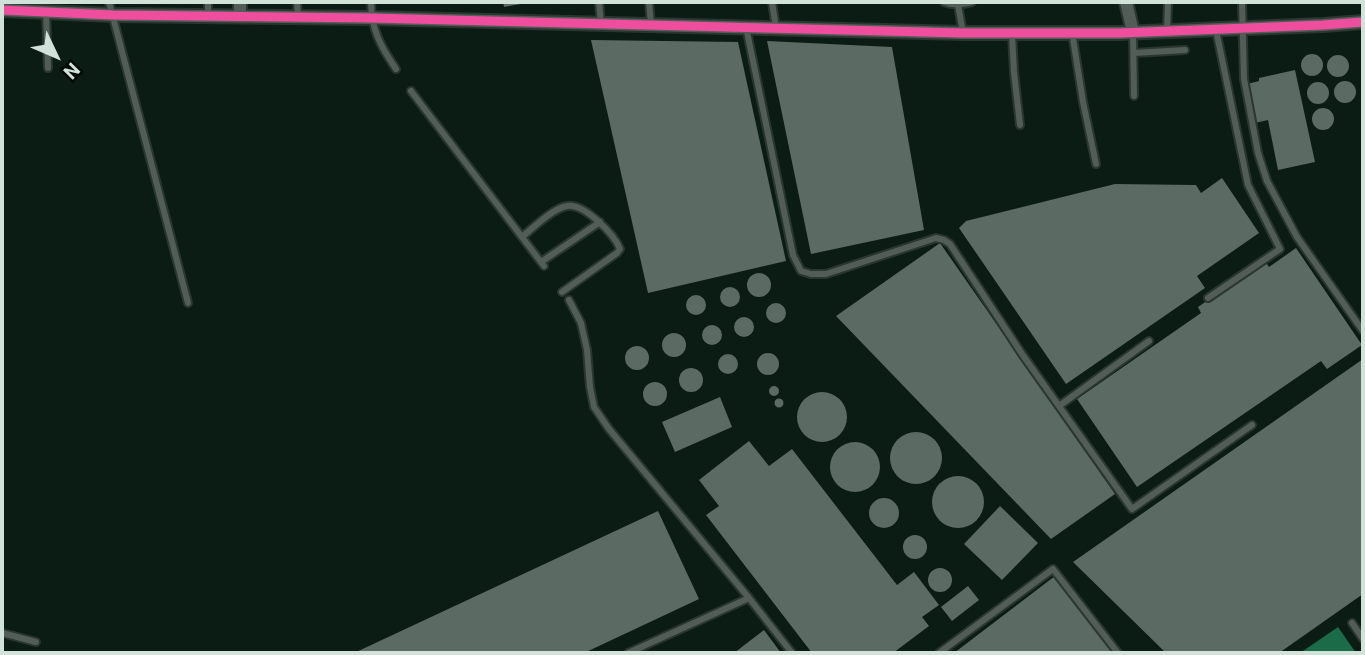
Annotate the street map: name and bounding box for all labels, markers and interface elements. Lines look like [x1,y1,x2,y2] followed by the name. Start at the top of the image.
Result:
[21,21,91,91] north arrow
[59,58,84,84] text: N

